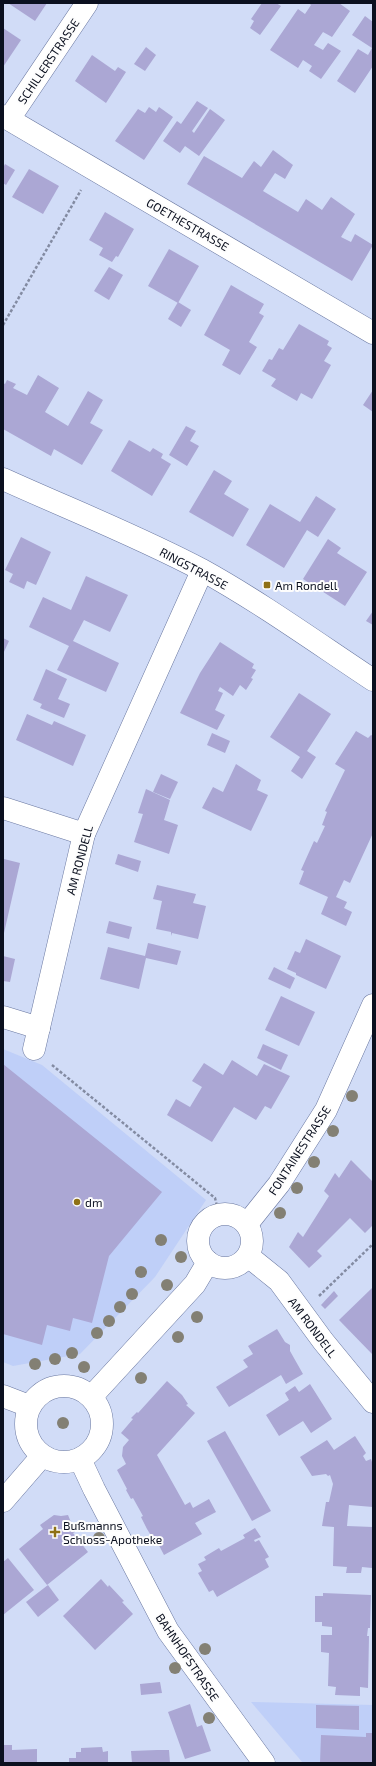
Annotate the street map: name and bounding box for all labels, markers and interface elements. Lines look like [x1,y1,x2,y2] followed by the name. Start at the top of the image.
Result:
[14,15,82,106] street label: SCHILLERSTRASSE
[144,195,232,253] street label: GOETHESTRASSE
[157,544,231,592] street label: RINGSTRASSE
[275,578,338,592] place label: Am Rondell
[262,580,272,590] marker: Am Rondell
[63,824,95,896] street label: AM RONDELL
[265,1102,333,1197] street label: FONTAINESTRASSE
[85,1195,102,1209] place label: dm
[72,1197,82,1207] marker: dm
[286,1294,340,1360] street label: AM RONDELL
[63,1518,162,1546] place label: Bußmanns Schloss-Apotheke
[50,1527,60,1537] marker: Bußmanns Schloss-Apotheke
[153,1611,223,1704] street label: BAHNHOFSTRASSE

